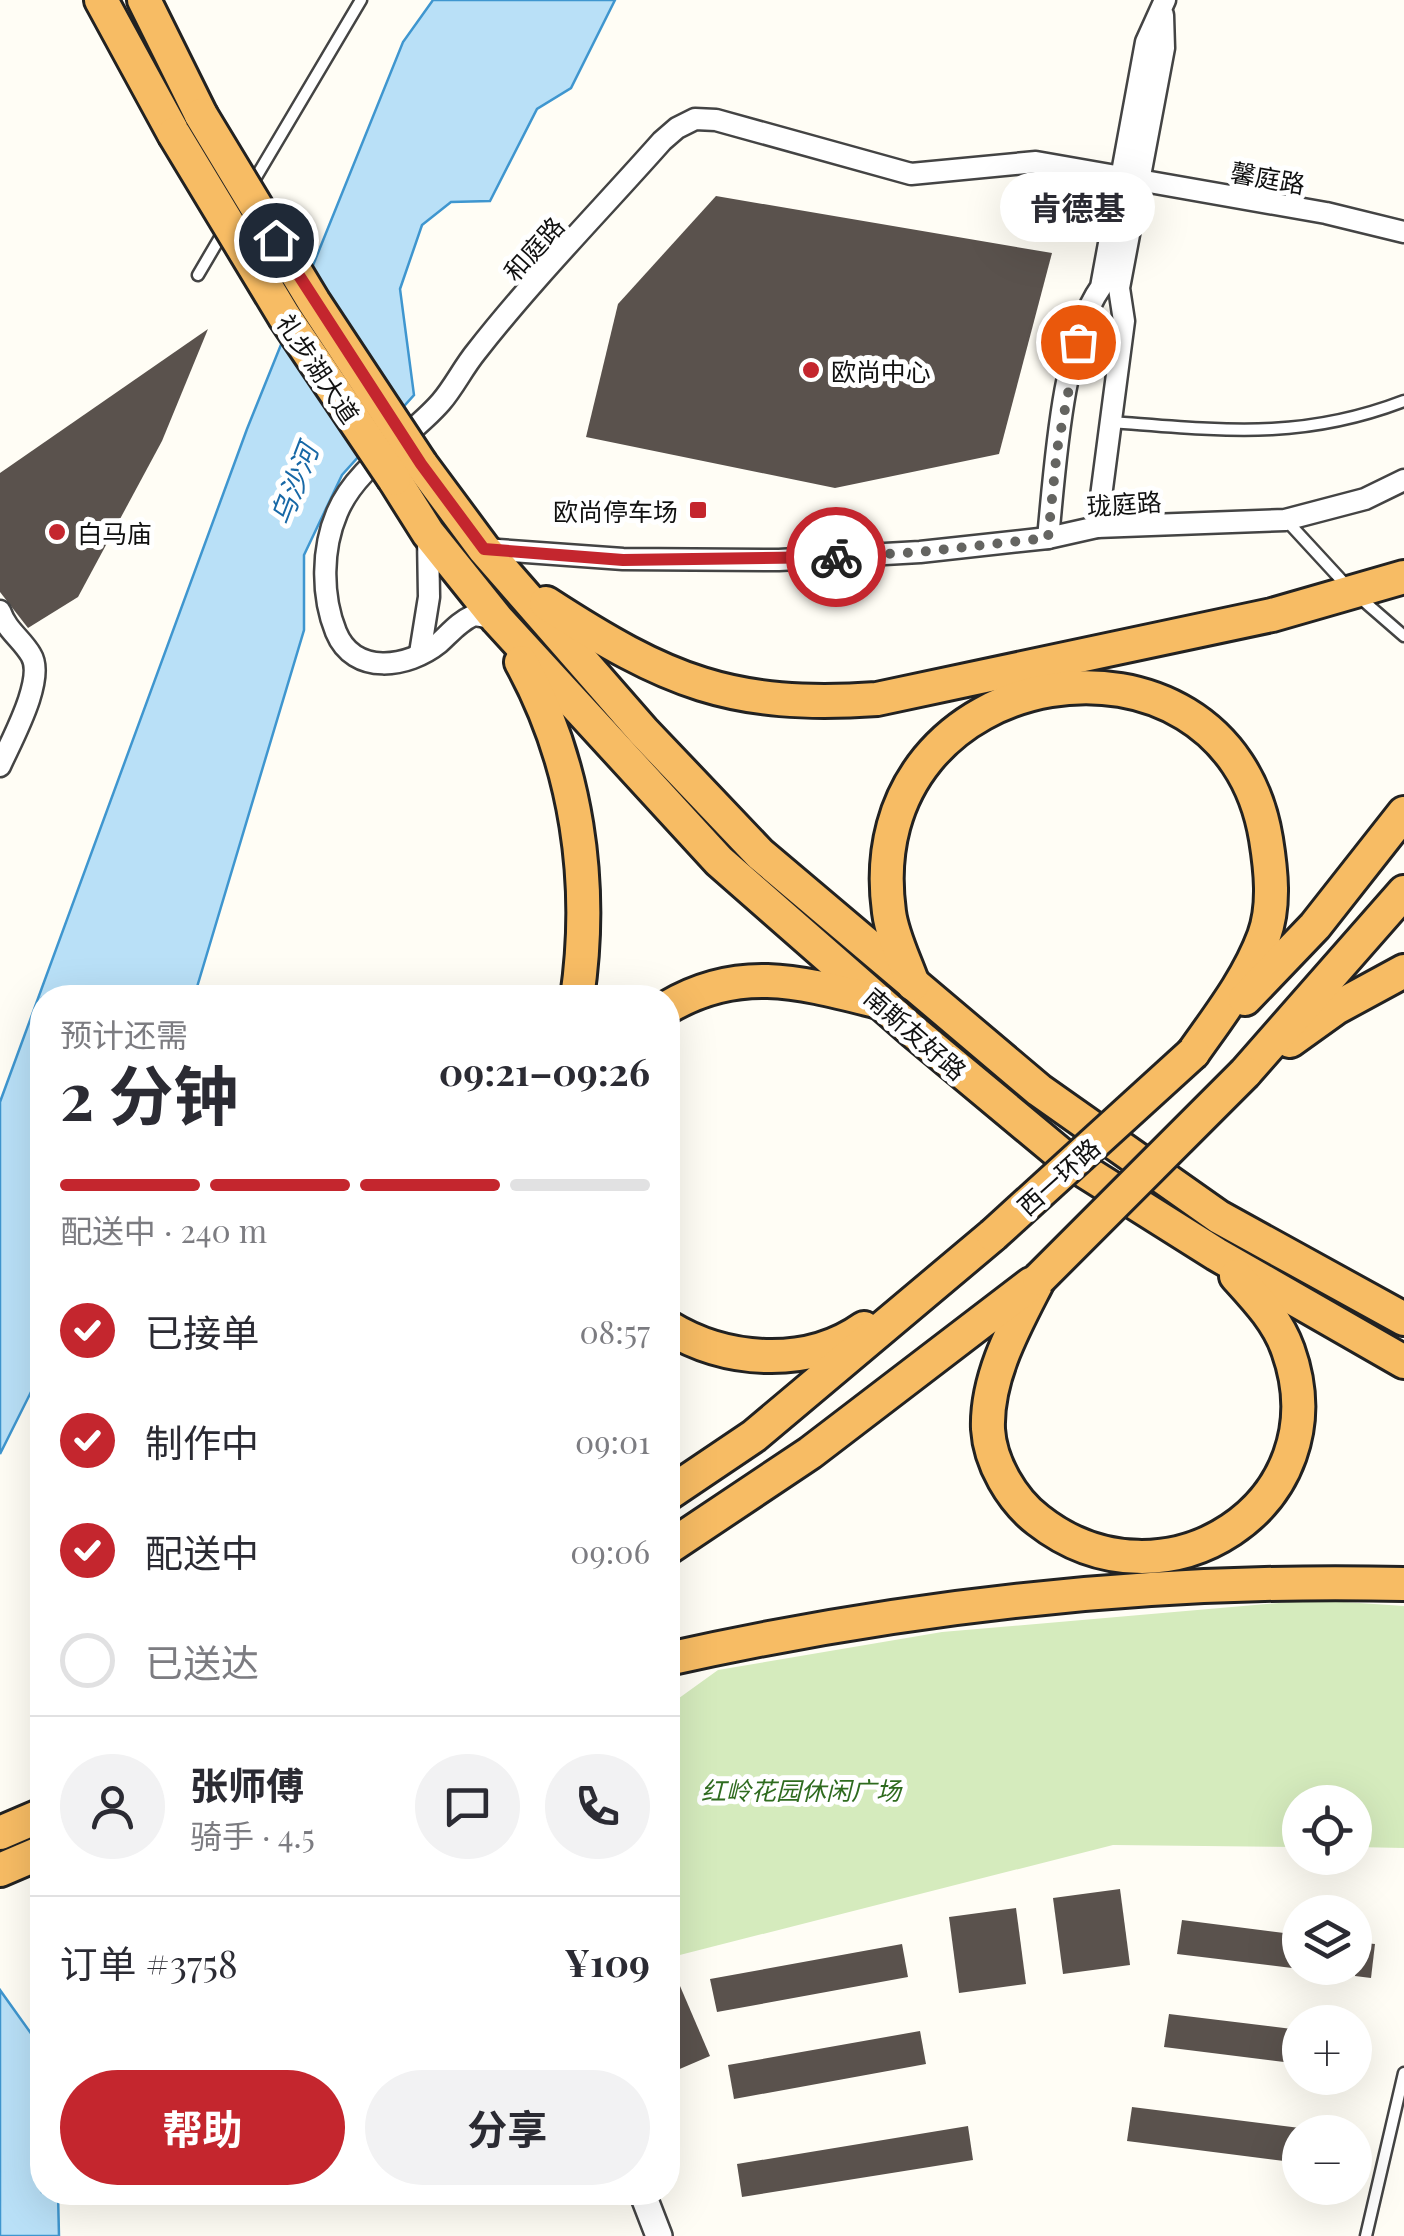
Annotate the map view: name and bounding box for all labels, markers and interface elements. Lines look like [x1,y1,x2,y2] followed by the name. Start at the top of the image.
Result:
[1228,154,1308,200] street label: 馨庭路
[1000,172,1156,242] callout: 肯德基
[1029,185,1126,228] text: 肯德基
[234,198,319,283] pin
[496,209,570,287] street label: 和庭路
[249,213,304,268] icon: home
[1036,300,1121,385] pin
[270,307,368,429] street label: 礼步湖大道
[1051,315,1106,370] icon: bag
[831,354,931,387] place label: 欧尚中心
[800,359,822,381] marker: 欧尚中心
[261,433,327,530] water label: 乌沙河
[1085,484,1163,522] street label: 珑庭路
[553,494,678,527] place label: 欧尚停车场
[687,499,709,521] marker: 欧尚停车场
[786,507,886,607] courier
[77,516,152,549] place label: 白马庙
[46,521,68,543] marker: 白马庙
[809,530,864,585] icon: bike
[858,980,974,1086] street label: 南斯友好路
[60,1012,188,1055] text: 预计还需
[439,1045,650,1096] text: 09:21–09:26
[60,1050,238,1136] text: 2 分钟
[1010,1130,1106,1222] street label: 西一环路
[60,1208,267,1251] text: 配送中 · 240 m
[60,1303,115,1358] icon: check
[145,1306,259,1357] text: 已接单
[579,1309,650,1352] text: 08:57
[60,1413,115,1468] icon: check
[145,1416,259,1467] text: 制作中
[575,1419,650,1462] text: 09:01
[60,1523,115,1578] icon: check
[145,1526,259,1577] text: 配送中
[570,1529,650,1572] text: 09:06
[145,1636,259,1687] text: 已送达
[60,1754,165,1859] button: person
[415,1754,520,1859] button: chat
[545,1754,650,1859] button: phone
[190,1759,304,1810] text: 张师傅
[701,1773,903,1806] park label: 红岭花园休闲广场
[1282,1785,1372,2205] map controls
[1282,1785,1372,1875] button: locate
[190,1813,315,1856] text: 骑手 · 4.5
[1282,1895,1372,1985] button: layers
[564,1936,650,1987] text: ¥109
[60,1937,238,1988] text: 订单 #3758
[1282,2005,1372,2095] button: +
[60,2070,345,2185] button: 帮助
[365,2070,650,2185] button: 分享
[1282,2115,1372,2205] button: −

